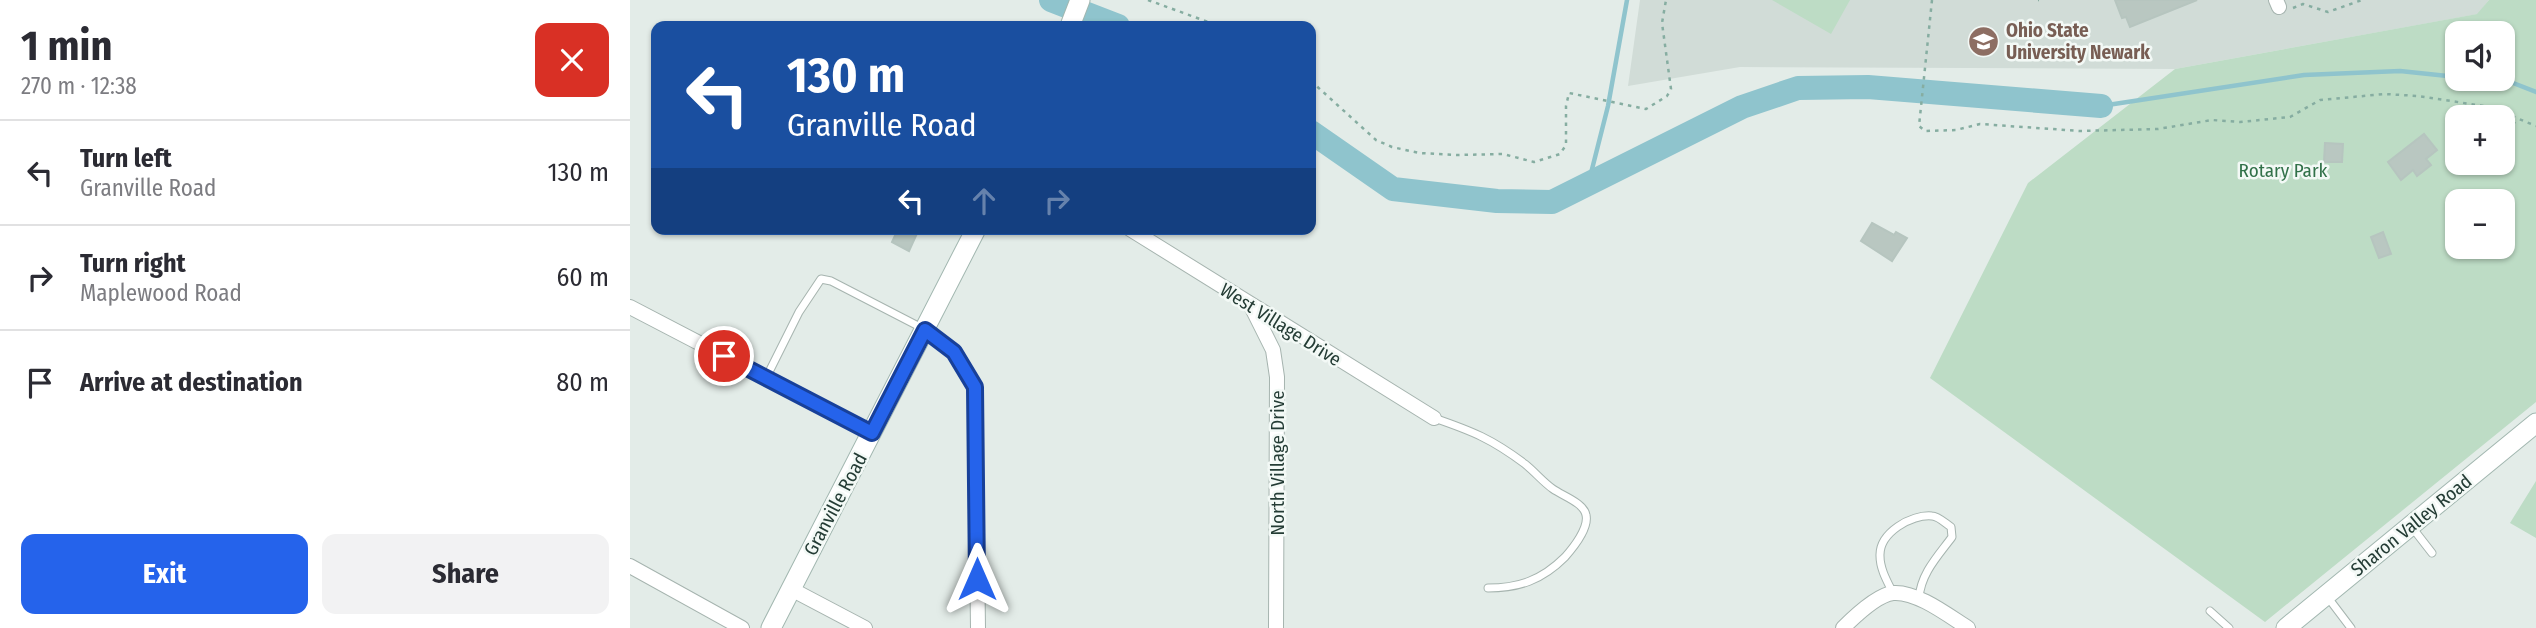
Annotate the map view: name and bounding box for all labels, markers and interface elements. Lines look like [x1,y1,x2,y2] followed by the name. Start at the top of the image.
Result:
[2006,19,2150,64] place label: Ohio State University Newark
[21,21,112,71] text: 1 min
[2445,21,2515,259] map controls
[2445,21,2515,91] button: sound
[535,23,609,97] button: close
[1966,24,2000,58] school or university icon: Ohio State University Newark
[787,46,905,105] text: 130 m
[672,49,763,140] icon: left
[21,72,137,100] text: 270 m · 12:38
[2445,105,2515,175] button: +
[787,106,977,144] text: Granville Road
[80,143,172,174] text: Turn left
[21,154,59,192] icon: left
[547,157,609,188] text: 130 m
[2239,159,2328,182] park label: Rotary Park
[80,174,216,202] text: Granville Road
[892,182,930,220] icon: left
[965,182,1003,220] icon: ahead
[1038,182,1076,220] icon: right
[2445,189,2515,259] button: −
[80,248,186,279] text: Turn right
[21,259,59,297] icon: right
[556,262,609,293] text: 60 m
[1216,278,1346,371] street label: West Village Drive
[80,279,242,307] text: Maplewood Road
[694,326,754,386] pin
[705,337,743,375] icon: arrive
[21,364,59,402] icon: arrive
[80,367,303,398] text: Arrive at destination
[556,367,609,398] text: 80 m
[1266,390,1289,536] street label: North Village Drive
[799,449,872,559] street label: Granville Road
[2346,470,2476,581] street label: Sharon Valley Road
[21,534,308,614] button: Exit
[322,534,609,614] button: Share
[940,542,1014,616] position arrow

